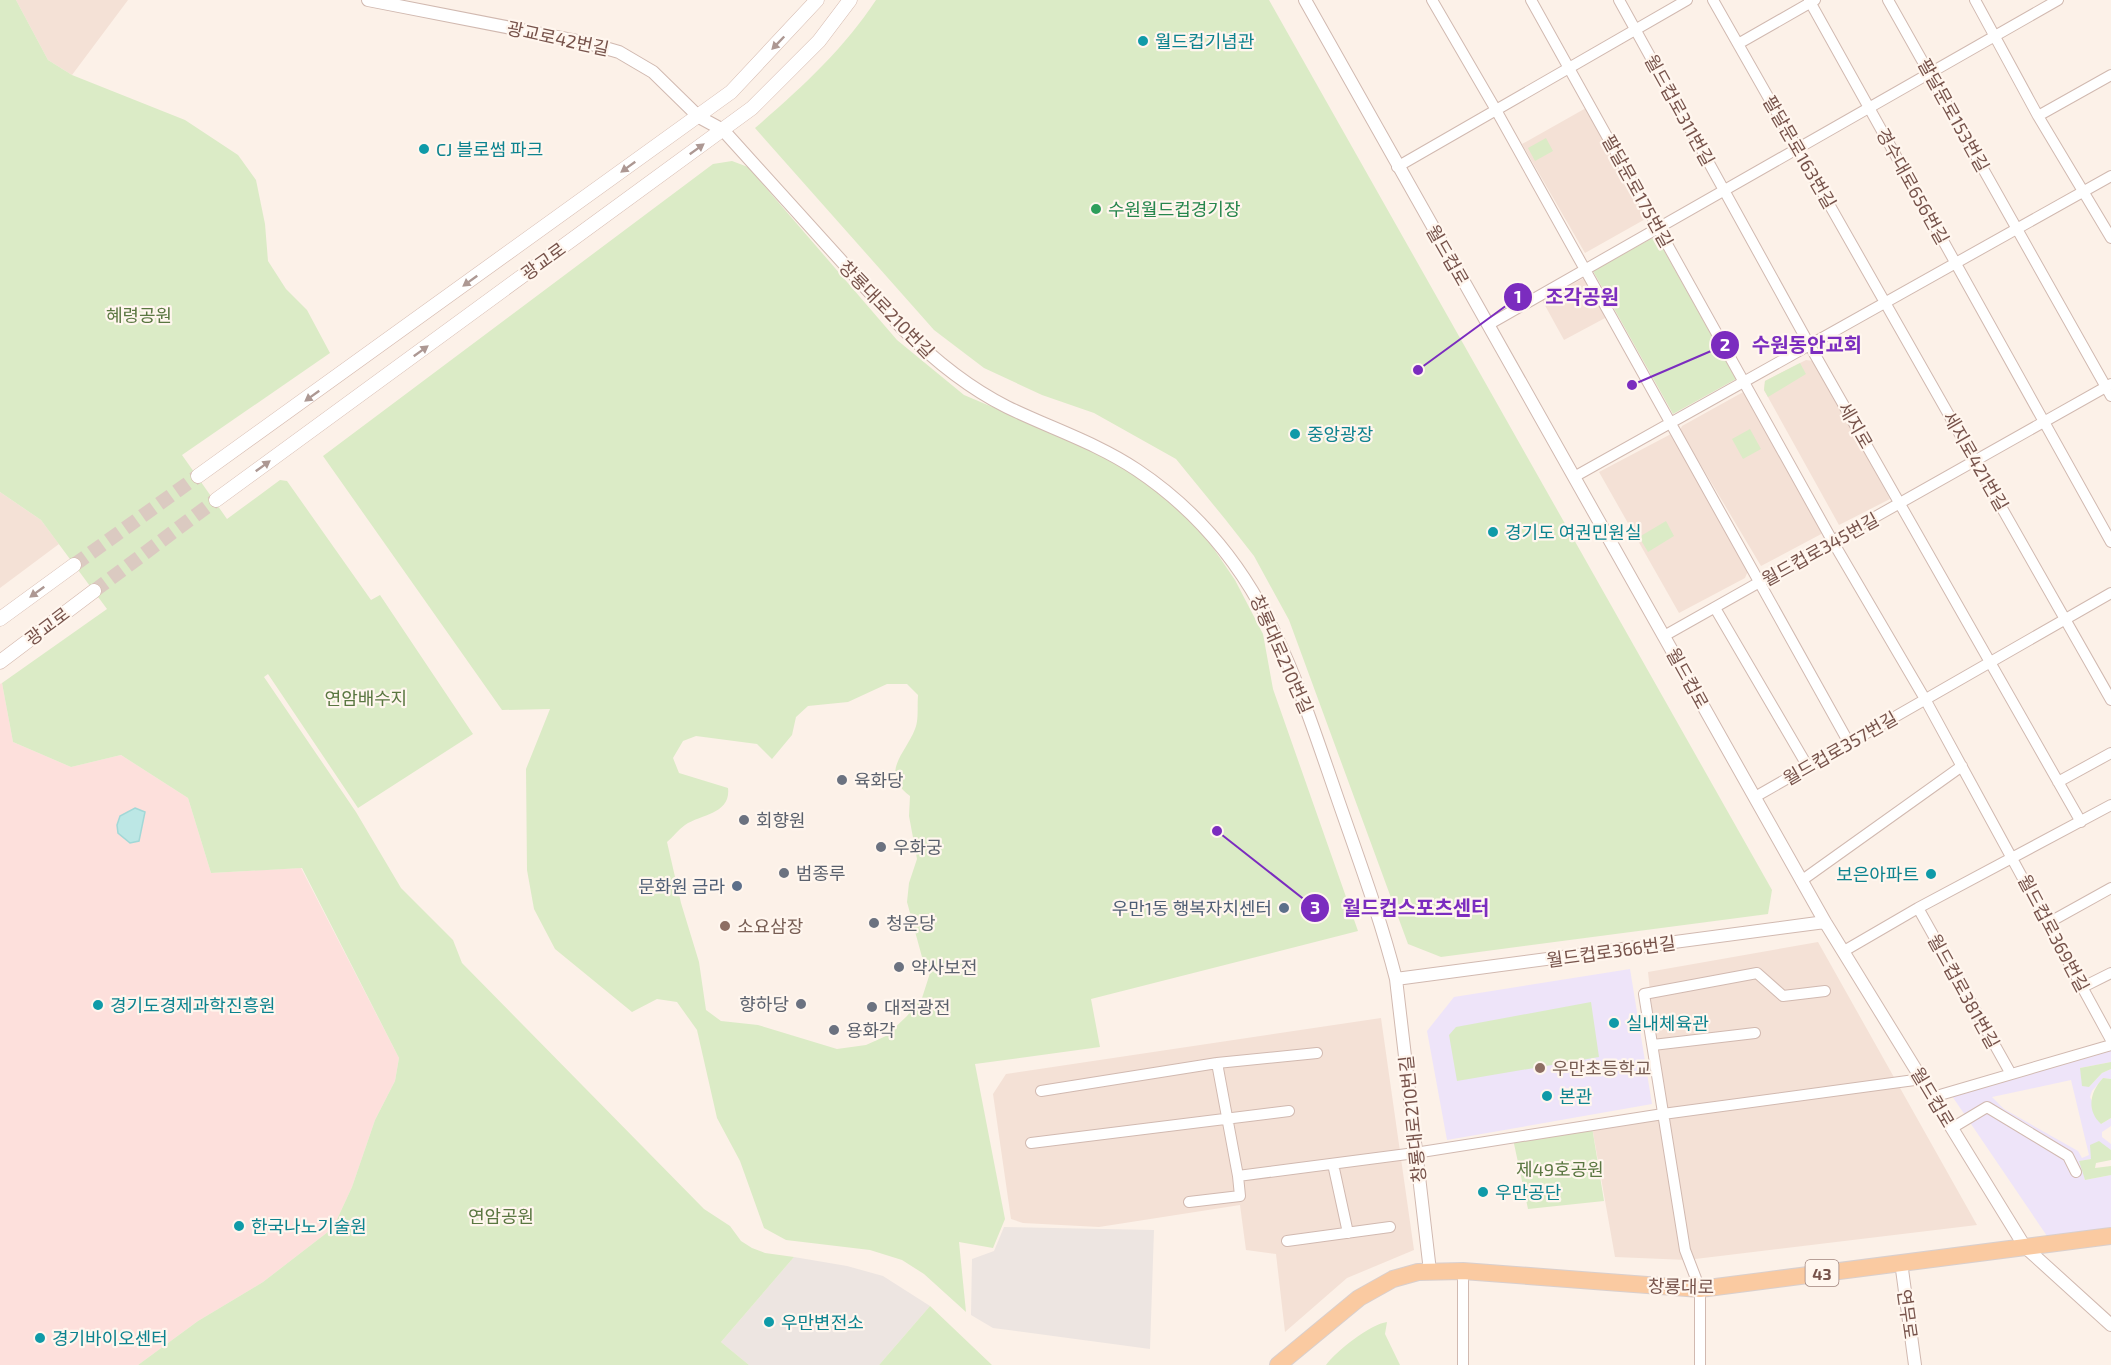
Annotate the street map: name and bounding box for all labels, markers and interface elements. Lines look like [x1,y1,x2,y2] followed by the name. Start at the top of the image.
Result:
[505,16,611,60] street label: 광교로42번길
[1155,30,1255,52] place label: 월드컵기념관
[1136,34,1150,48] marker: 월드컵기념관
[772,36,786,50] one-way arrow
[1640,51,1720,169] street label: 월드컵로311번길
[1914,54,1994,176] street label: 팔달문로153번길
[1759,92,1841,212] street label: 팔달문로163번길
[1872,124,1954,248] street label: 경수대로656번길
[1598,131,1678,251] street label: 팔달문로175번길
[436,138,543,160] place label: CJ 블로썸 파크
[417,142,431,156] marker: CJ 블로썸 파크
[688,143,704,155] one-way arrow
[621,161,637,173] one-way arrow
[1108,198,1240,220] place label: 수원월드컵경기장
[1089,202,1103,216] marker: 수원월드컵경기장
[1422,221,1474,289] street label: 월드컵로
[516,237,570,285] street label: 광교로
[835,256,939,362] street label: 창룡대로210번길
[463,275,478,287] one-way arrow
[1503,278,1630,316] callout: 조각공원
[1545,284,1619,308] text: 조각공원
[1514,285,1522,307] text: 1
[106,304,172,326] park label: 혜령공원
[1710,326,1874,364] callout: 수원동안교회
[1752,332,1862,356] text: 수원동안교회
[1720,333,1730,355] text: 2
[412,345,428,357] one-way arrow
[305,389,320,401] one-way arrow
[1834,398,1878,452] street label: 세지로
[1939,407,2013,515] street label: 세지로421번길
[1307,423,1373,445] place label: 중앙광장
[1288,427,1302,441] marker: 중앙광장
[255,460,271,472] one-way arrow
[1758,508,1882,590] street label: 월드컵로345번길
[1505,521,1642,543] place label: 경기도 여권민원실
[1486,525,1500,539] marker: 경기도 여권민원실
[30,585,45,597] one-way arrow
[1246,591,1318,717] street label: 창룡대로210번길
[21,602,73,650] street label: 광교로
[1662,644,1714,712] street label: 월드컵로
[325,687,407,709] park label: 연암배수지
[1779,706,1901,790] street label: 월드컵로357번길
[854,769,904,791] place label: 육화당
[835,773,849,787] marker: 육화당
[756,809,806,831] place label: 회향원
[737,813,751,827] marker: 회향원
[893,836,943,858] place label: 우화궁
[874,840,888,854] marker: 우화궁
[796,862,846,884] place label: 범종루
[1836,863,1919,885] place label: 보은아파트
[777,866,791,880] marker: 범종루
[1924,867,1938,881] marker: 보은아파트
[2014,870,2094,996] street label: 월드컵로369번길
[638,875,725,897] place label: 문화원 금라
[730,879,744,893] marker: 문화원 금라
[1300,889,1502,927] callout: 월드컵스포츠센터
[1342,895,1490,919] text: 월드컵스포츠센터
[1310,896,1320,918] text: 3
[1112,897,1272,919] place label: 우만1동 행복자치센터
[1277,901,1291,915] marker: 우만1동 행복자치센터
[886,912,936,934] place label: 청운당
[737,915,803,937] place label: 소요삼장
[867,916,881,930] marker: 청운당
[718,919,732,933] marker: 소요삼장
[1923,930,2005,1052] street label: 월드컵로381번길
[1545,931,1677,971] street label: 월드컵로366번길
[911,956,977,978] place label: 약사보전
[892,960,906,974] marker: 약사보전
[739,993,789,1015] place label: 향하당
[110,994,276,1016] place label: 경기도경제과학진흥원
[884,996,950,1018] place label: 대적광전
[794,997,808,1011] marker: 향하당
[91,998,105,1012] marker: 경기도경제과학진흥원
[865,1000,879,1014] marker: 대적광전
[1626,1012,1709,1034] place label: 실내체육관
[1607,1016,1621,1030] marker: 실내체육관
[846,1019,896,1041] place label: 용화각
[827,1023,841,1037] marker: 용화각
[1394,1054,1430,1184] street label: 창룡대로210번길
[1552,1057,1651,1079] place label: 우만초등학교
[1533,1061,1547,1075] marker: 우만초등학교
[1907,1063,1959,1131] street label: 월드컵로
[1559,1085,1593,1107] place label: 본관
[1540,1089,1554,1103] marker: 본관
[1516,1158,1604,1180] park label: 제49호공원
[1495,1181,1561,1203] place label: 우만공단
[1476,1185,1490,1199] marker: 우만공단
[468,1205,534,1227] park label: 연암공원
[251,1215,367,1237] place label: 한국나노기술원
[232,1219,246,1233] marker: 한국나노기술원
[1806,1260,1838,1286] road number: 43
[1648,1274,1714,1298] street label: 창룡대로
[1894,1288,1922,1340] street label: 연무로
[781,1311,864,1333] place label: 우만변전소
[762,1315,776,1329] marker: 우만변전소
[52,1327,168,1349] place label: 경기바이오센터
[33,1331,47,1345] marker: 경기바이오센터

